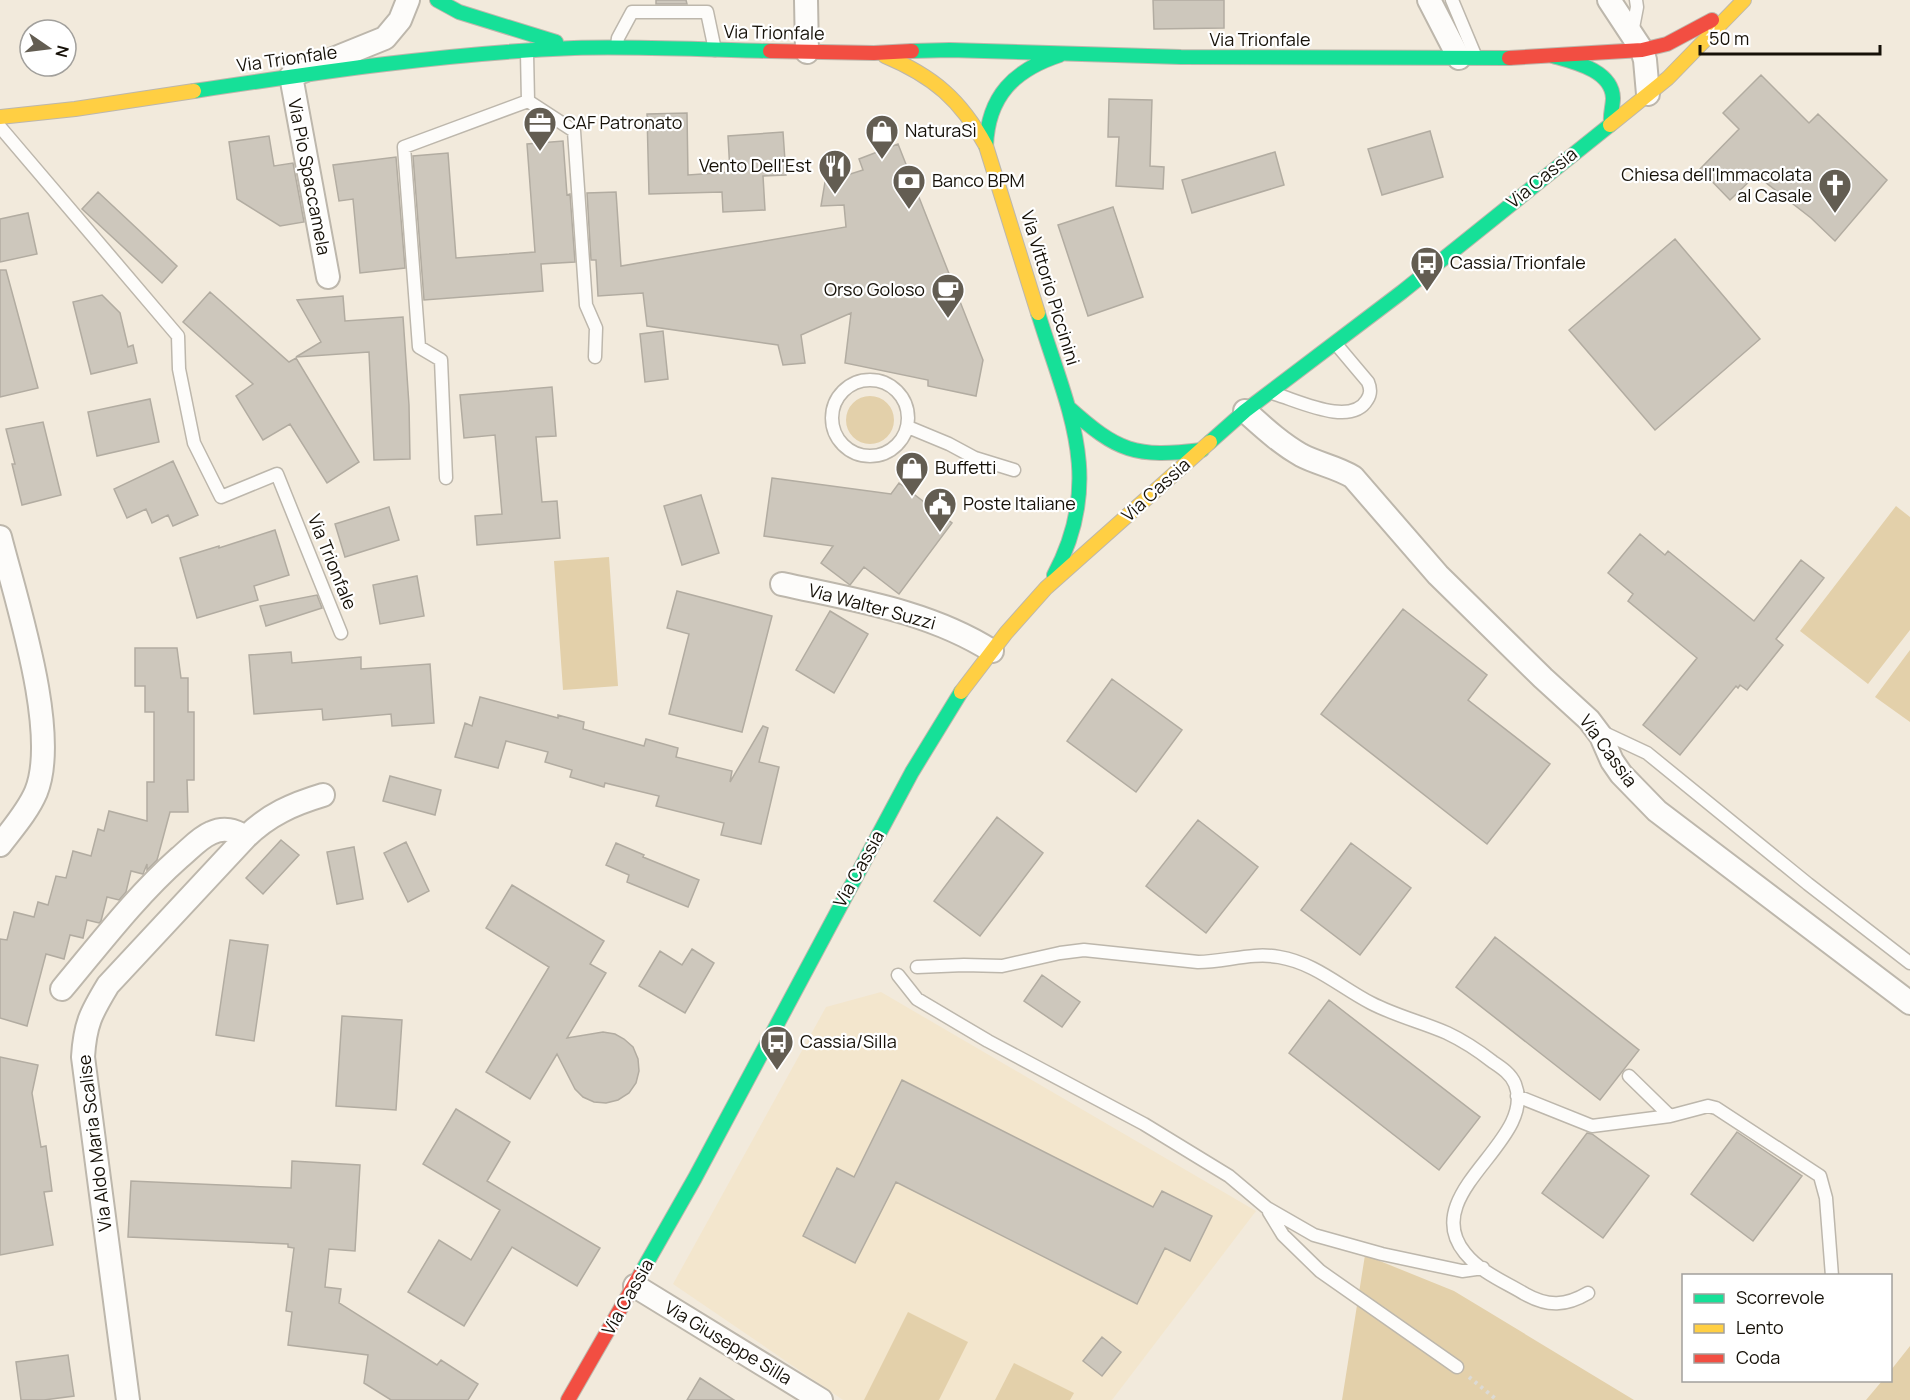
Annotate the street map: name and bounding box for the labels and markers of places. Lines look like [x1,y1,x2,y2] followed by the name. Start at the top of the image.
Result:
[522,105,558,152] office icon: CAF Patronato
[563,110,682,134] place label: CAF Patronato
[864,113,900,160] shop icon: NaturaSì
[905,118,977,142] place label: NaturaSì
[817,148,853,195] restaurant icon: Vento Dell'Est
[699,153,812,177] place label: Vento Dell'Est
[1621,162,1812,207] place label: Chiesa dell'Immacolata al Casale
[891,163,927,210] bank icon: Banco BPM
[1817,167,1853,214] church icon: Chiesa dell'Immacolata al Casale
[932,168,1025,192] place label: Banco BPM
[1409,245,1445,292] bus stop icon: Cassia/Trionfale
[1450,250,1586,274] place label: Cassia/Trionfale
[930,272,966,319] cafe icon: Orso Goloso
[824,277,925,301] place label: Orso Goloso
[894,450,930,497] shop icon: Buffetti
[935,455,996,479] place label: Buffetti
[922,486,958,533] public building icon: Poste Italiane
[963,491,1076,515] place label: Poste Italiane
[759,1024,795,1071] bus stop icon: Cassia/Silla
[800,1029,897,1053] place label: Cassia/Silla

